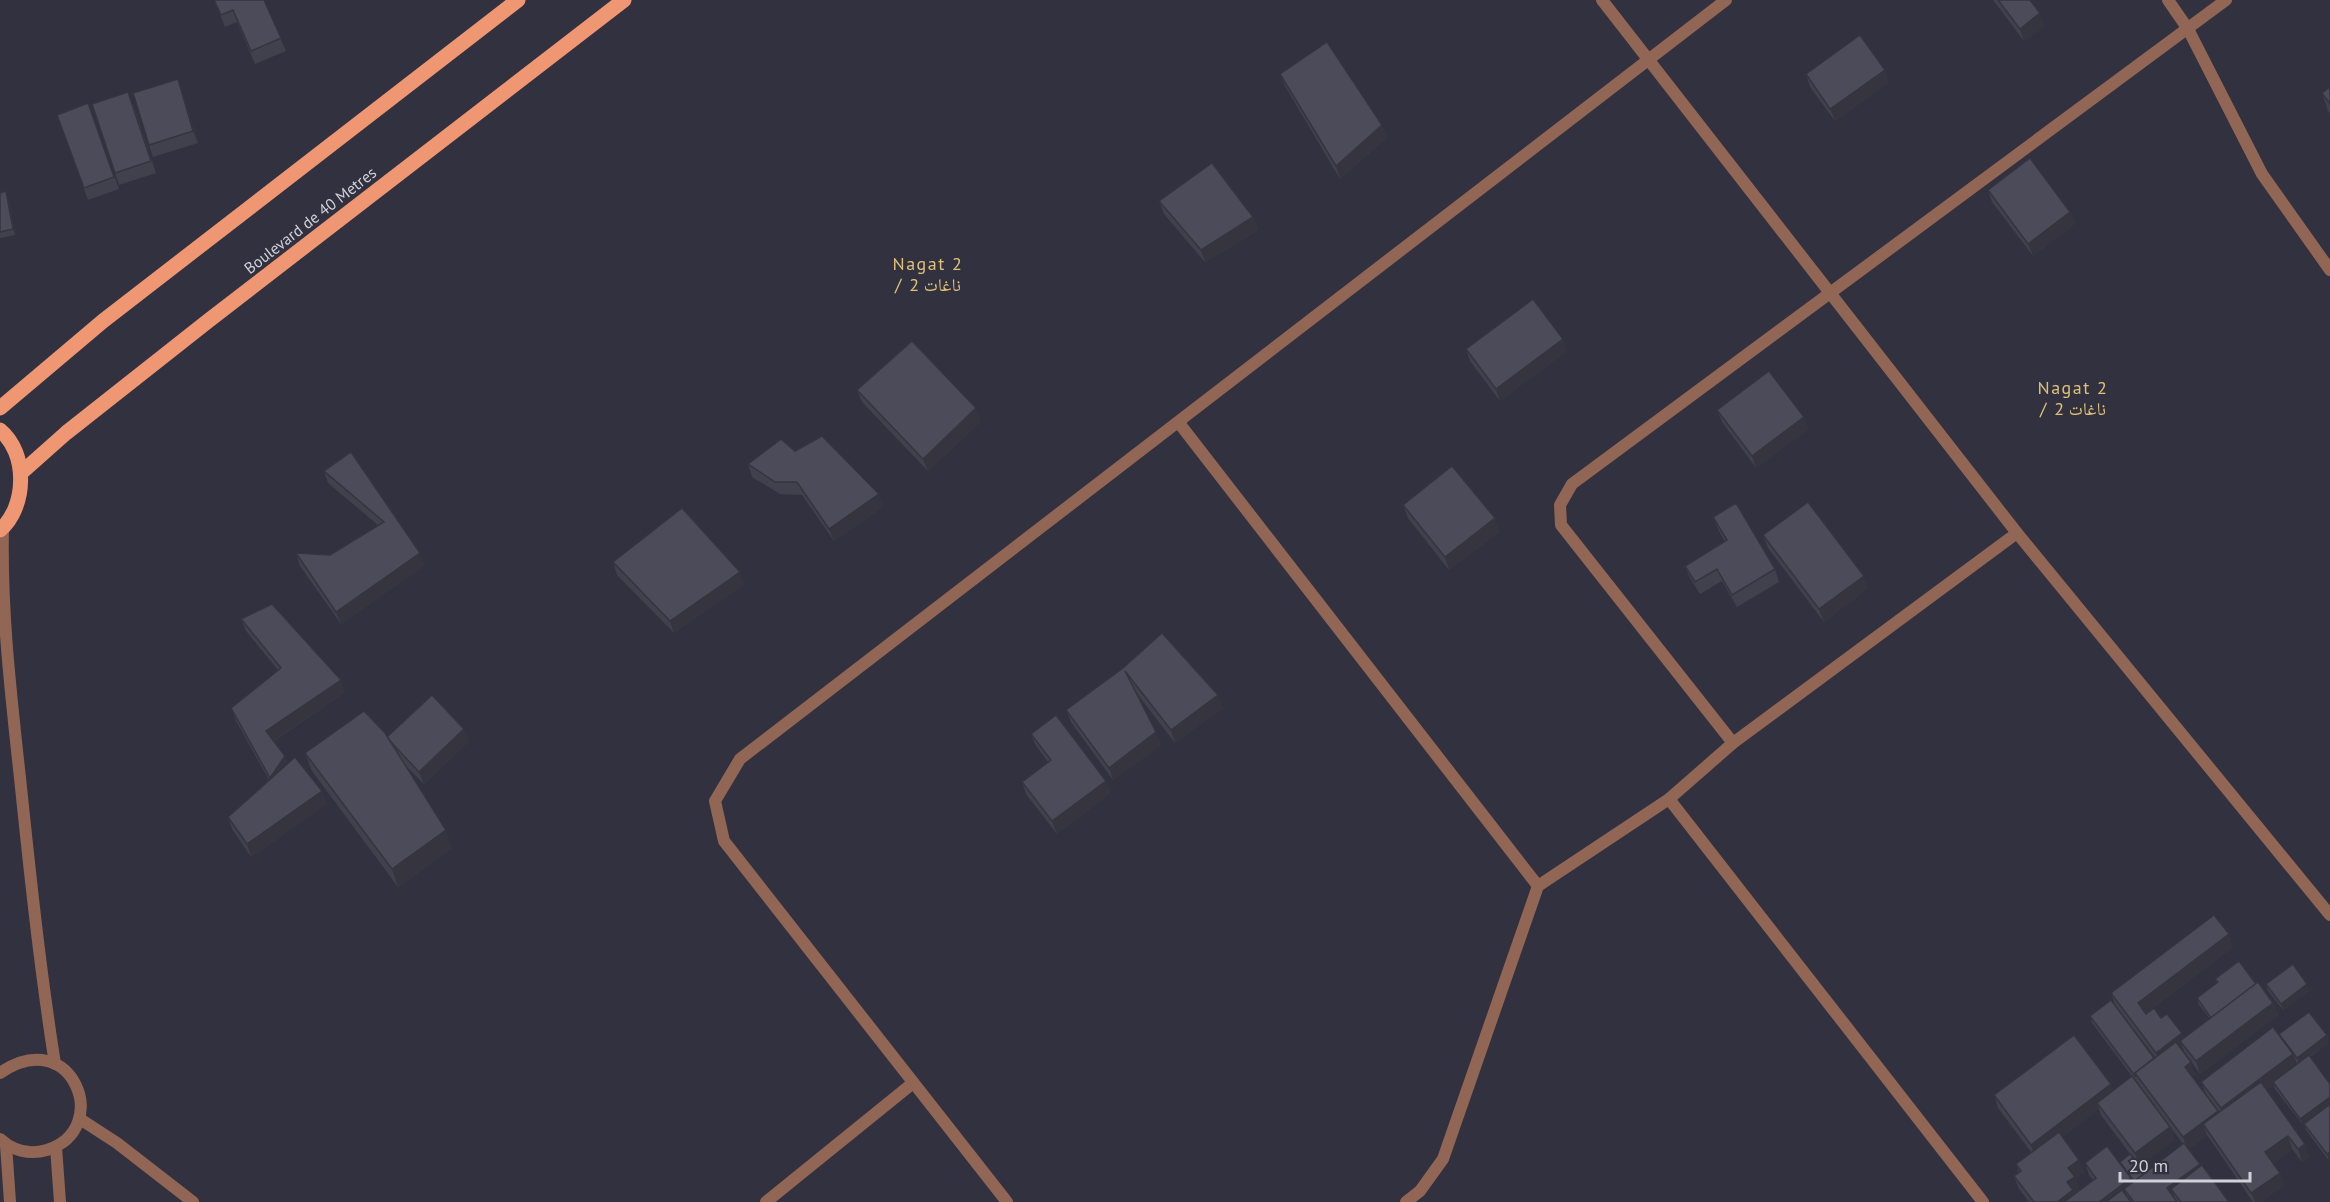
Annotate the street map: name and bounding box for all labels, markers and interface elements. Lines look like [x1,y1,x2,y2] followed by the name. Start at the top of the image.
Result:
[240,162,380,278] street label: Boulevard de 40 Metres
[893,252,963,296] district label: Nagat 2 / ناغات 2
[2038,376,2108,420] district label: Nagat 2 / ناغات 2
[2120,1145,2250,1183] scale bar
[2129,1154,2168,1177] text: 20 m

